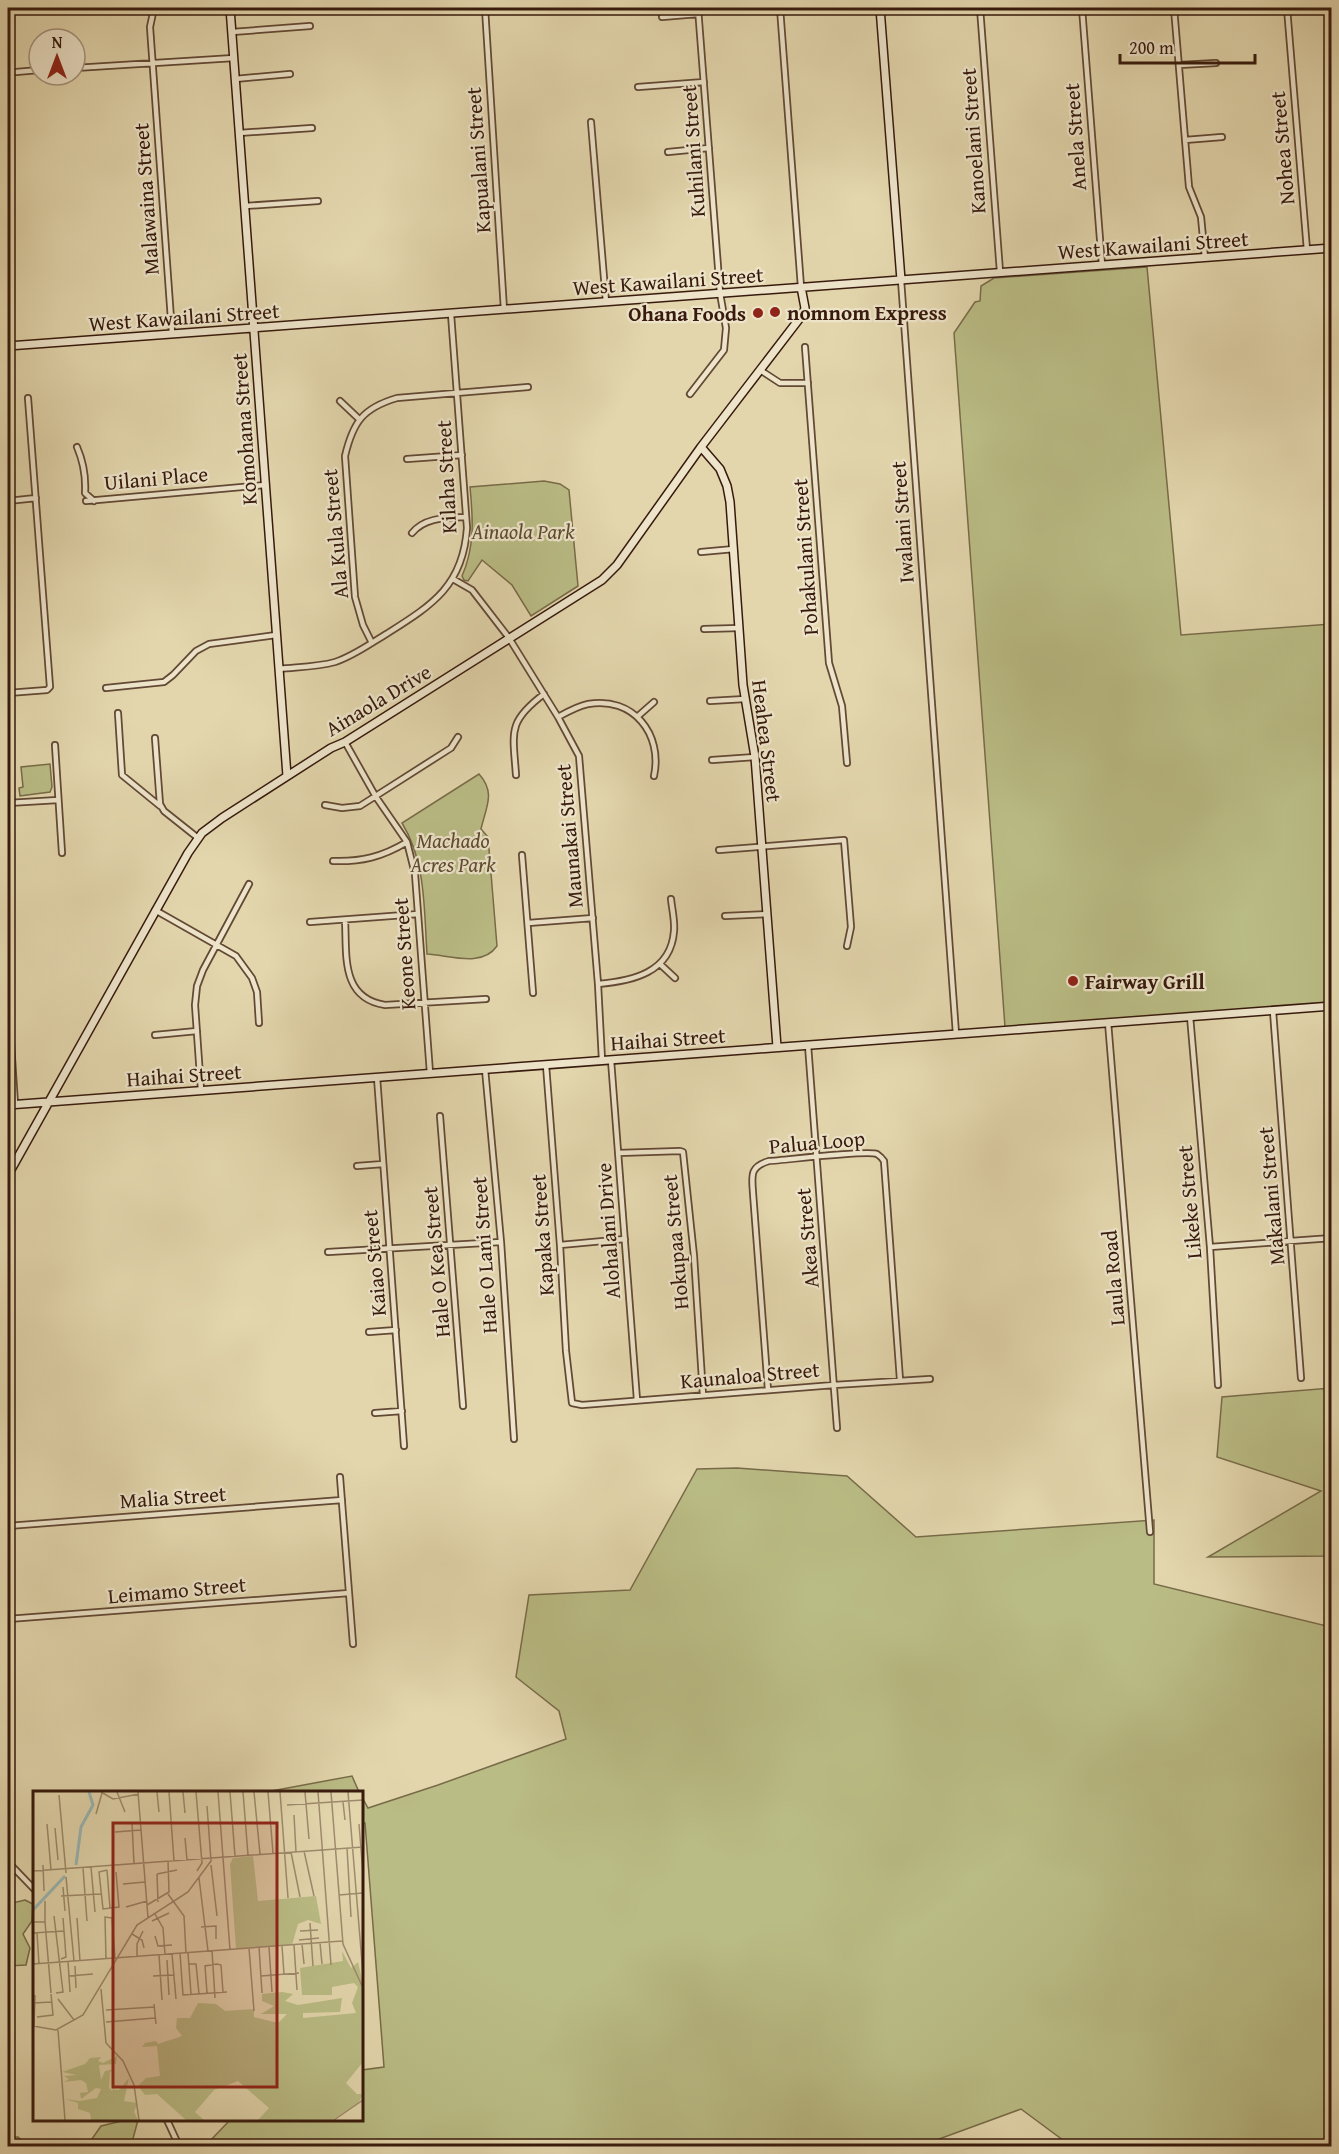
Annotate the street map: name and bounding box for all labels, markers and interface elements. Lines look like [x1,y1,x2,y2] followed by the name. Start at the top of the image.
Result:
[27,27,87,87] north arrow
[1120,27,1255,65] scale bar
[52,30,63,54] text: N
[1129,34,1174,61] text: 200 m
[952,67,994,215] street label: Kanoelani Street
[1056,81,1094,192] street label: Anela Street
[673,83,713,218] street label: Kuhilani Street
[457,85,499,234] street label: Kapualani Street
[1262,89,1302,206] street label: Nohea Street
[125,121,167,276] street label: Malawaina Street
[1057,223,1250,267] street label: West Kawailani Street
[572,259,765,303] street label: West Kawailani Street
[88,295,281,339] street label: West Kawailani Street
[787,297,947,328] place label: nomnom Express
[628,298,746,329] place label: Ohana Foods
[768,305,782,319] marker: nomnom Express
[751,306,765,320] marker: Ohana Foods
[223,351,265,506] street label: Komohana Street
[428,419,464,535] street label: Kilaha Street
[103,458,209,498] street label: Uilani Place
[882,459,922,584] street label: Iwalani Street
[314,467,356,600] street label: Ala Kula Street
[784,477,826,636] street label: Pohakulani Street
[471,516,575,547] park label: Ainaola Park
[319,656,437,744] street label: Ainaola Drive
[744,678,790,805] street label: Heahea Street
[547,762,591,909] street label: Maunakai Street
[409,825,496,880] park label: Machado Acres Park
[385,896,423,1011] street label: Keone Street
[1085,966,1205,997] place label: Fairway Grill
[1066,974,1080,988] marker: Fairway Grill
[609,1019,727,1058] street label: Haihai Street
[125,1055,243,1094] street label: Haihai Street
[768,1122,866,1162] street label: Palua Loop
[1249,1125,1292,1267] street label: Makalani Street
[1169,1143,1209,1260] street label: Likeke Street
[588,1162,628,1300] street label: Alohalani Drive
[522,1173,562,1297] street label: Kapaka Street
[654,1173,696,1311] street label: Hokupaa Street
[463,1175,505,1334] street label: Hale O Lani Street
[414,1185,458,1339] street label: Hale O Kea Street
[787,1186,827,1289] street label: Akea Street
[354,1208,394,1317] street label: Kaiao Street
[1093,1228,1133,1327] street label: Laula Road
[679,1353,822,1397] street label: Kaunaloa Street
[119,1478,228,1516] street label: Malia Street
[107,1568,248,1611] street label: Leimamo Street
[33,1791,363,2121] inset map

